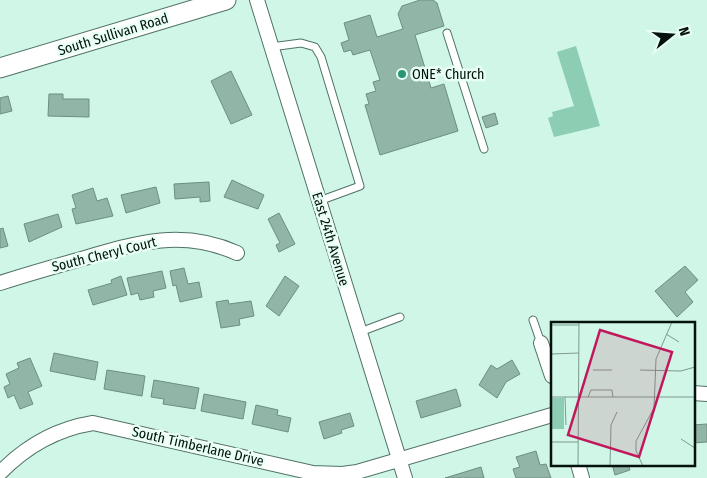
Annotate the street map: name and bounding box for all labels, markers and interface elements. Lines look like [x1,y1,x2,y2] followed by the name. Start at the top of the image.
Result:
[56,10,170,59] street label: South Sullivan Road
[647,10,697,60] north arrow
[675,25,693,38] text: N
[412,66,484,83] place label: ONE* Church
[396,68,408,80] marker: ONE* Church
[308,190,353,288] street label: East 24th Avenue
[50,233,159,276] street label: South Cheryl Court
[551,322,694,466] inset map
[130,423,265,470] street label: South Timberlane Drive

